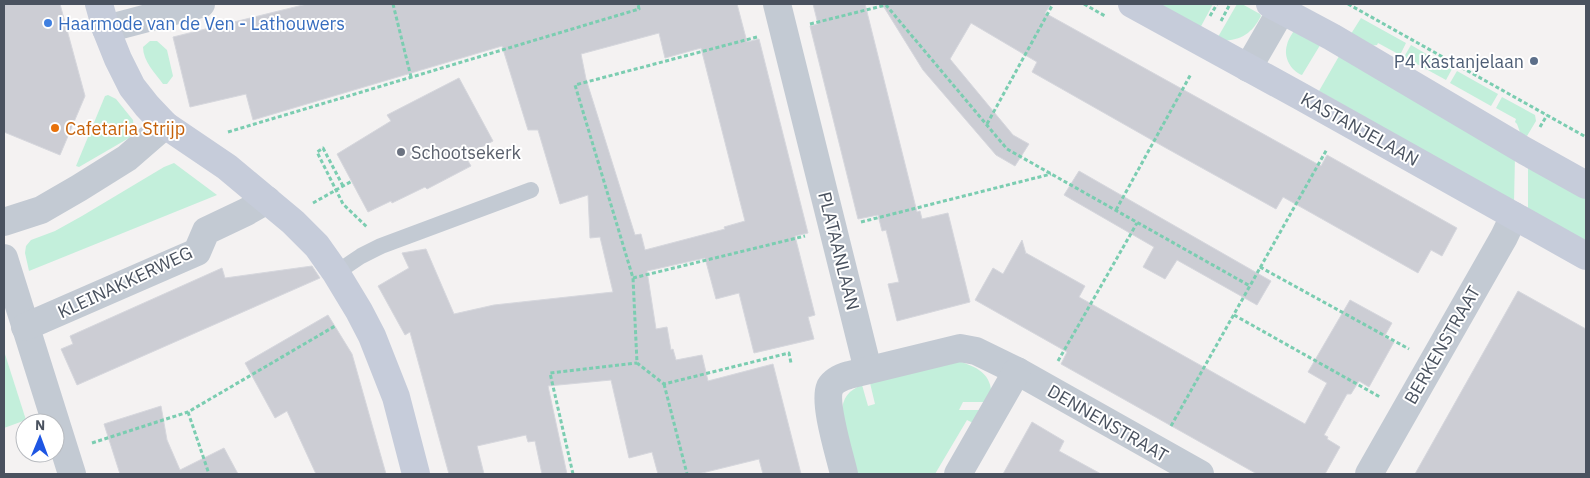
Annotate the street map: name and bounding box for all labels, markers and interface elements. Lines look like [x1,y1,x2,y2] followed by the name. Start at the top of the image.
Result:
[58,12,345,35] place label: Haarmode van de Ven - Lathouwers
[42,17,54,29] marker: Haarmode van de Ven - Lathouwers
[1394,50,1524,73] place label: P4 Kastanjelaan
[1528,55,1540,67] marker: P4 Kastanjelaan
[1297,87,1423,171] street label: KASTANJELAAN
[65,117,185,140] place label: Cafetaria Strijp
[49,122,61,134] marker: Cafetaria Strijp
[411,141,522,164] place label: Schootsekerk
[395,146,407,158] marker: Schootsekerk
[813,189,865,313] street label: PLATAANLAAN
[54,241,196,323] street label: KLEINAKKERWEG
[1399,282,1485,408] street label: BERKENSTRAAT
[1043,379,1173,467] street label: DENNENSTRAAT
[15,413,65,463] north arrow
[35,416,45,434] text: N

